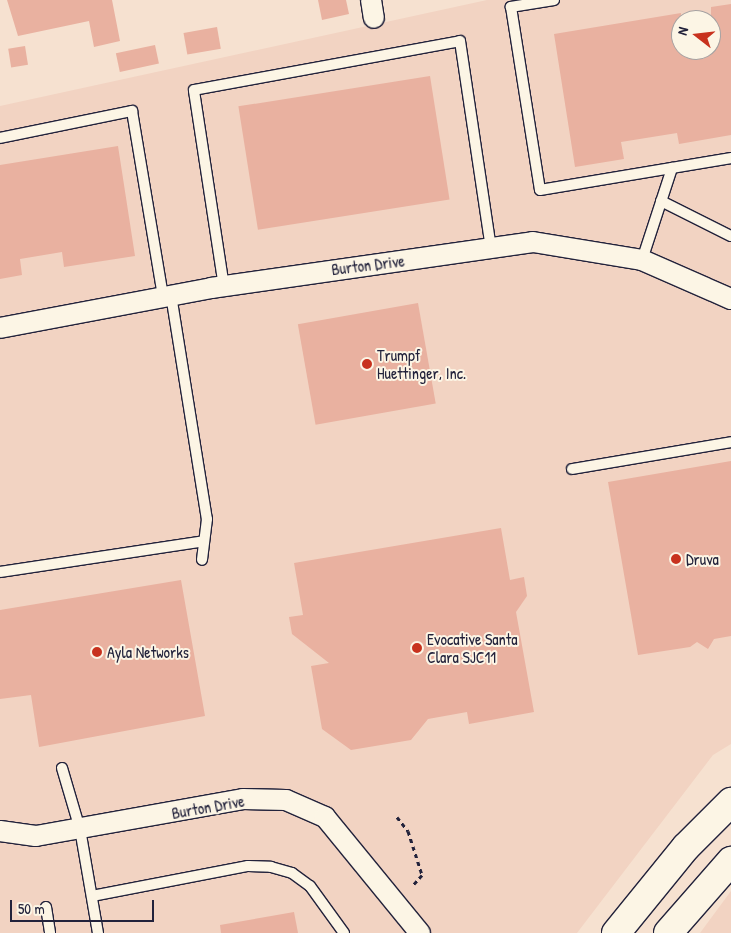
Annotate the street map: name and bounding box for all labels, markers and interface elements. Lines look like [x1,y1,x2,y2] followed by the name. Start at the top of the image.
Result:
[671,10,721,60] north arrow
[672,25,692,37] text: N
[330,251,406,279] street label: Burton Drive
[377,345,466,383] place label: Trumpf Huettinger, Inc.
[361,358,373,370] marker: Trumpf Huettinger, Inc.
[686,549,719,569] place label: Druva
[670,553,682,565] marker: Druva
[427,629,518,667] place label: Evocative Santa Clara SJC11
[107,642,189,662] place label: Ayla Networks
[411,642,423,654] marker: Evocative Santa Clara SJC11
[91,646,103,658] marker: Ayla Networks
[170,791,246,823] street label: Burton Drive
[12,890,156,922] scale bar
[18,898,45,919] text: 50 m

